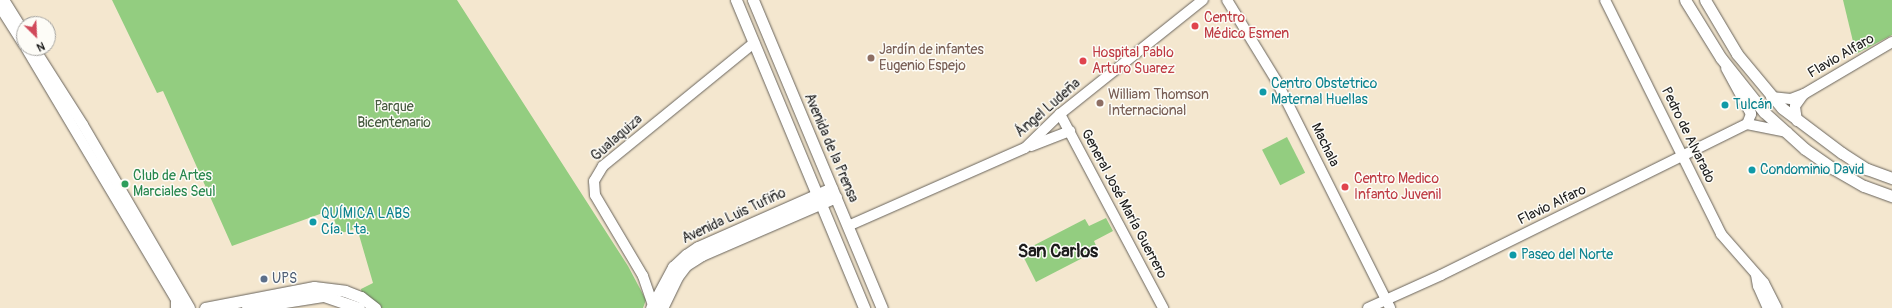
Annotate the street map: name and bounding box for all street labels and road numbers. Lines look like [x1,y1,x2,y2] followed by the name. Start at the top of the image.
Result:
[1805,30,1877,82] street label: Flavio Alfaro
[1012,75,1084,141] street label: Ángel Ludeña
[1658,84,1718,186] street label: Pedro de Alvarado
[800,91,862,205] street label: Avenida de la Prensa
[588,111,646,165] street label: Gualaquiza
[1307,120,1343,170] street label: Machala
[1077,126,1171,282] street label: General José María Guerrero
[1515,181,1589,229] street label: Flavio Alfaro
[679,185,789,247] street label: Avenida Luis Tufiño

